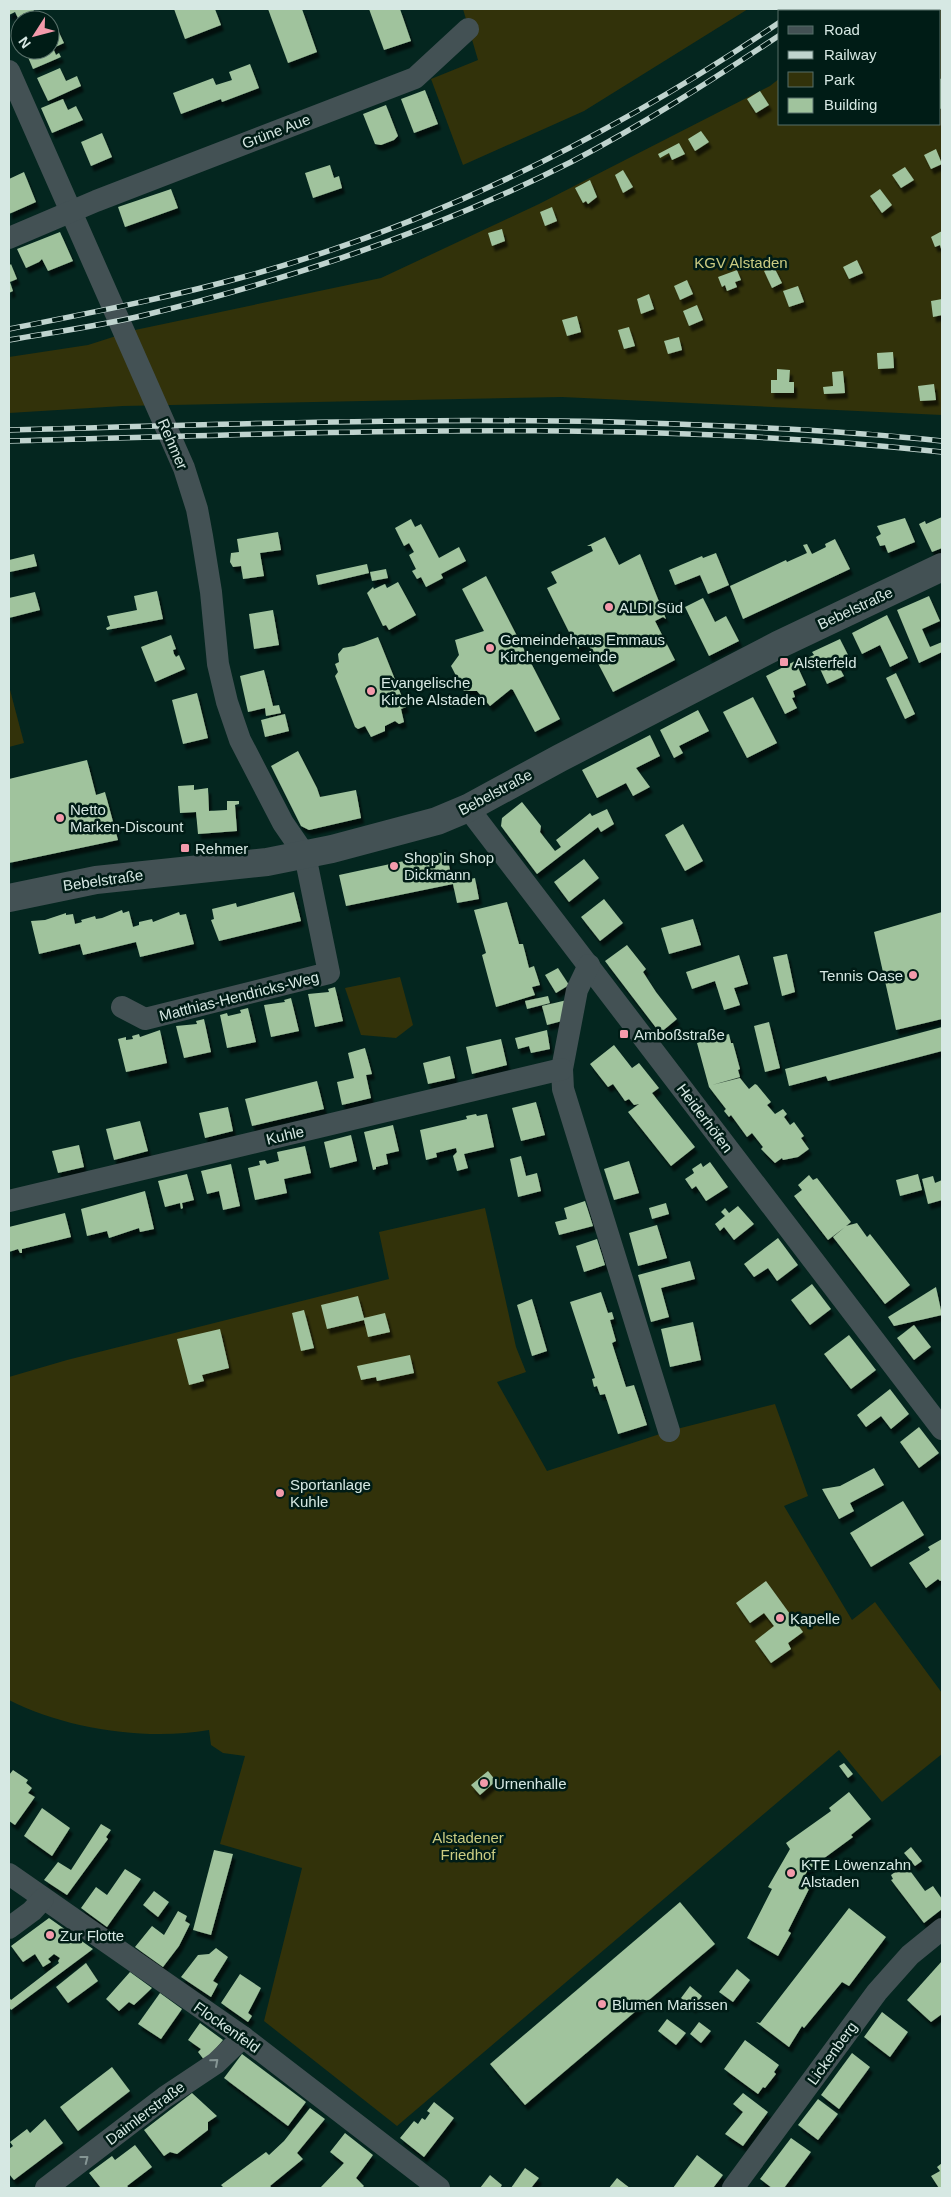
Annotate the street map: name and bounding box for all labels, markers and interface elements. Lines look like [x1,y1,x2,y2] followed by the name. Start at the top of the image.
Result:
[10,10,60,60] north arrow
[778,10,941,125] legend
[824,21,860,38] text: Road
[15,34,34,51] text: N
[824,46,877,63] text: Railway
[824,71,855,88] text: Park
[824,96,877,113] text: Building
[239,110,313,152] street label: Grüne Aue
[694,254,788,271] park label: KGV Alstaden
[155,416,191,472] street label: Rehmer
[815,583,895,633] street label: Bebelstraße
[619,599,683,616] place label: ALDI Süd
[603,601,615,613] marker: ALDI Süd
[500,631,665,665] place label: Gemeindehaus Emmaus Kirchengemeinde
[484,642,496,654] marker: Gemeindehaus Emmaus Kirchengemeinde
[794,654,857,671] place label: Alsterfeld
[778,656,790,668] marker: Alsterfeld
[381,674,485,708] place label: Evangelische Kirche Alstaden
[365,685,377,697] marker: Evangelische Kirche Alstaden
[455,766,535,818] street label: Bebelstraße
[70,801,184,835] place label: Netto Marken-Discount
[54,812,66,824] marker: Netto Marken-Discount
[195,840,248,857] place label: Rehmer
[179,842,191,854] marker: Rehmer
[404,849,494,883] place label: Shop in Shop Dickmann
[388,860,400,872] marker: Shop in Shop Dickmann
[62,866,144,894] street label: Bebelstraße
[820,967,903,984] place label: Tennis Oase
[157,968,321,1024] street label: Matthias-Hendricks-Weg
[907,969,919,981] marker: Tennis Oase
[634,1026,725,1043] place label: Amboßstraße
[618,1028,630,1040] marker: Amboßstraße
[674,1080,736,1156] street label: Heiderhöfen
[264,1122,306,1148] street label: Kuhle
[290,1476,371,1510] place label: Sportanlage Kuhle
[274,1487,286,1499] marker: Sportanlage Kuhle
[790,1610,840,1627] place label: Kapelle
[774,1612,786,1624] marker: Kapelle
[494,1775,567,1792] place label: Urnenhalle
[478,1777,490,1789] marker: Urnenhalle
[432,1829,504,1863] park label: Alstadener Friedhof
[801,1856,911,1890] place label: KTE Löwenzahn Alstaden
[785,1867,797,1879] marker: KTE Löwenzahn Alstaden
[60,1927,124,1944] place label: Zur Flotte
[44,1929,56,1941] marker: Zur Flotte
[612,1996,728,2013] place label: Blumen Marissen
[191,1998,263,2056] street label: Flockenfeld
[596,1998,608,2010] marker: Blumen Marissen
[804,2018,860,2088] street label: Lickenberg
[210,2059,219,2068] one-way arrow
[102,2078,188,2148] street label: Daimlerstraße
[79,2156,88,2164] one-way arrow

